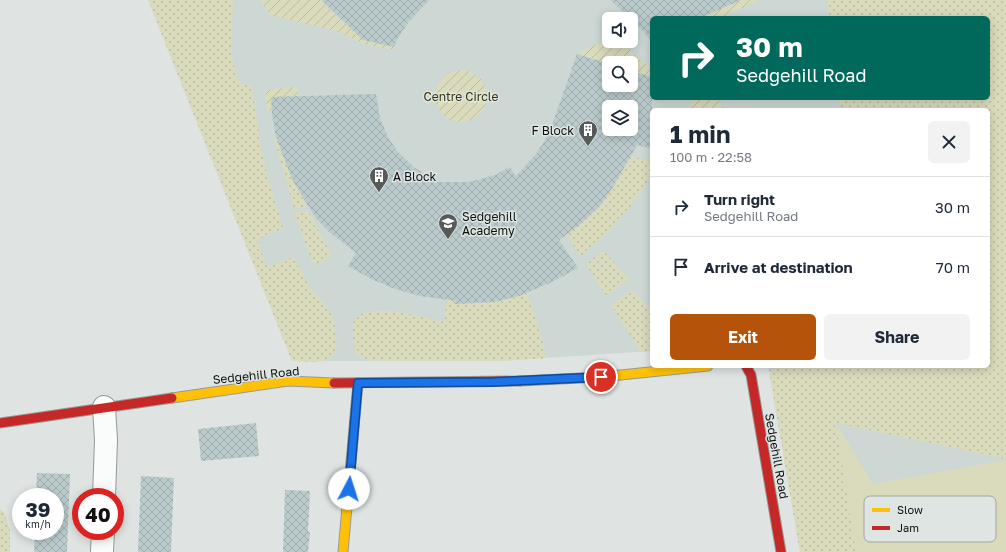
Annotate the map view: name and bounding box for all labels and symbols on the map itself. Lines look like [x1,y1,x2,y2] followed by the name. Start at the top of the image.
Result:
[424,89,498,104] park label: Centre Circle
[577,119,599,147] building icon: F Block
[532,123,574,138] place label: F Block
[368,165,390,193] building icon: A Block
[393,169,437,184] place label: A Block
[462,209,517,238] place label: Sedgehill Academy
[437,212,459,240] school or university icon: Sedgehill Academy
[584,360,618,394] pin
[212,363,300,387] street label: Sedgehill Road
[762,412,792,500] street label: Sedgehill Road
[328,468,370,510] position arrow
[72,488,124,540] speed limit sign: 40
[864,496,996,542] legend
[897,503,923,516] text: Slow
[897,521,919,534] text: Jam

